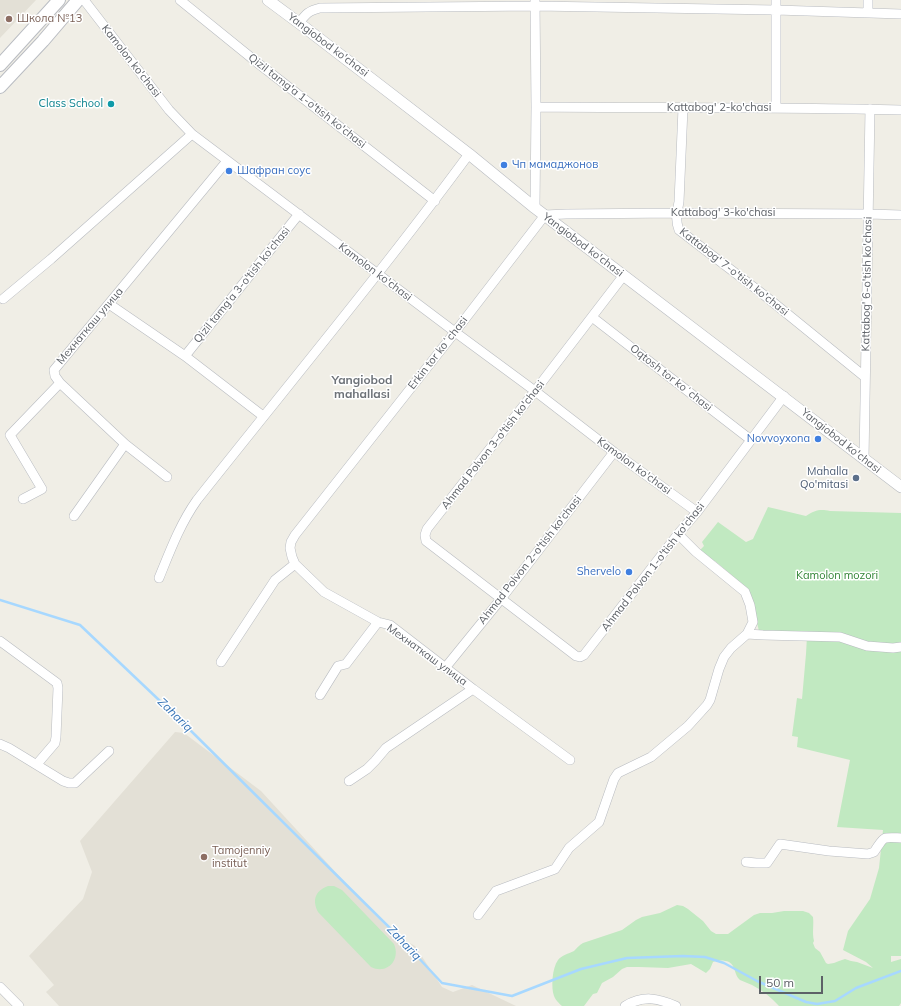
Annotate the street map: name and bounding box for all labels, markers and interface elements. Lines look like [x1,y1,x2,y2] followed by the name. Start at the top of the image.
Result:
[285,10,371,80] street label: Yangiobod ko'chasi
[17,12,82,26] place label: Школа №13
[4,14,14,24] marker: Школа №13
[99,22,163,100] street label: Kamolon ko'chasi
[245,51,369,151] street label: Qizil tamg'a 1-o'tish ko'chasi
[39,97,103,111] place label: Class School
[106,99,116,109] marker: Class School
[667,101,771,115] street label: Kattabog' 2-ko'chasi
[512,158,598,172] place label: Чп мамаджонов
[499,160,509,170] marker: Чп мамаджонов
[237,164,311,178] place label: Шафран соус
[224,166,234,176] marker: Шафран соус
[671,206,775,220] street label: Kattabog' 3-ko'chasi
[540,210,626,280] street label: Yangiobod ko'chasi
[859,217,875,351] street label: Kattabog' 6-o'tish ko'chasi
[191,224,293,346] street label: Qizil tamg'a 3-o'tish ko'chasi
[677,225,791,319] street label: Kattabog' 7-o'tish ko'chasi
[336,240,414,304] street label: Kamolon ko'chasi
[54,285,126,367] street label: Мехнаткаш улица
[405,314,471,392] street label: Erkin tor koʻchasi
[627,342,715,414] street label: Oqtosh tor koʻchasi
[332,373,392,401] district label: Yangiobod mahallasi
[439,378,547,512] street label: Ahmad Polvon 3-o'tish ko'chasi
[798,406,884,476] street label: Yangiobod ko'chasi
[747,432,810,446] place label: Novvoyxona
[813,434,823,444] marker: Novvoyxona
[594,435,674,497] street label: Kamolon ko'chasi
[800,465,848,491] place label: Mahalla Qo'mitasi
[851,473,861,483] marker: Mahalla Qo'mitasi
[476,493,584,627] street label: Ahmad Polvon 2-o'tish ko'chasi
[599,500,707,634] street label: Ahmad Polvon 1-o'tish ko'chasi
[577,565,621,579] place label: Shervelo
[624,567,634,577] marker: Shervelo
[796,569,878,583] park label: Kamolon mozori
[384,621,470,689] street label: Мехнаткаш улица
[155,695,195,735] water label: Zahariq
[212,844,270,870] place label: Tamojenniy institut
[199,852,209,862] marker: Tamojenniy institut
[384,923,424,963] water label: Zahariq
[761,968,825,994] scale bar
[766,975,794,990] text: 50 m

